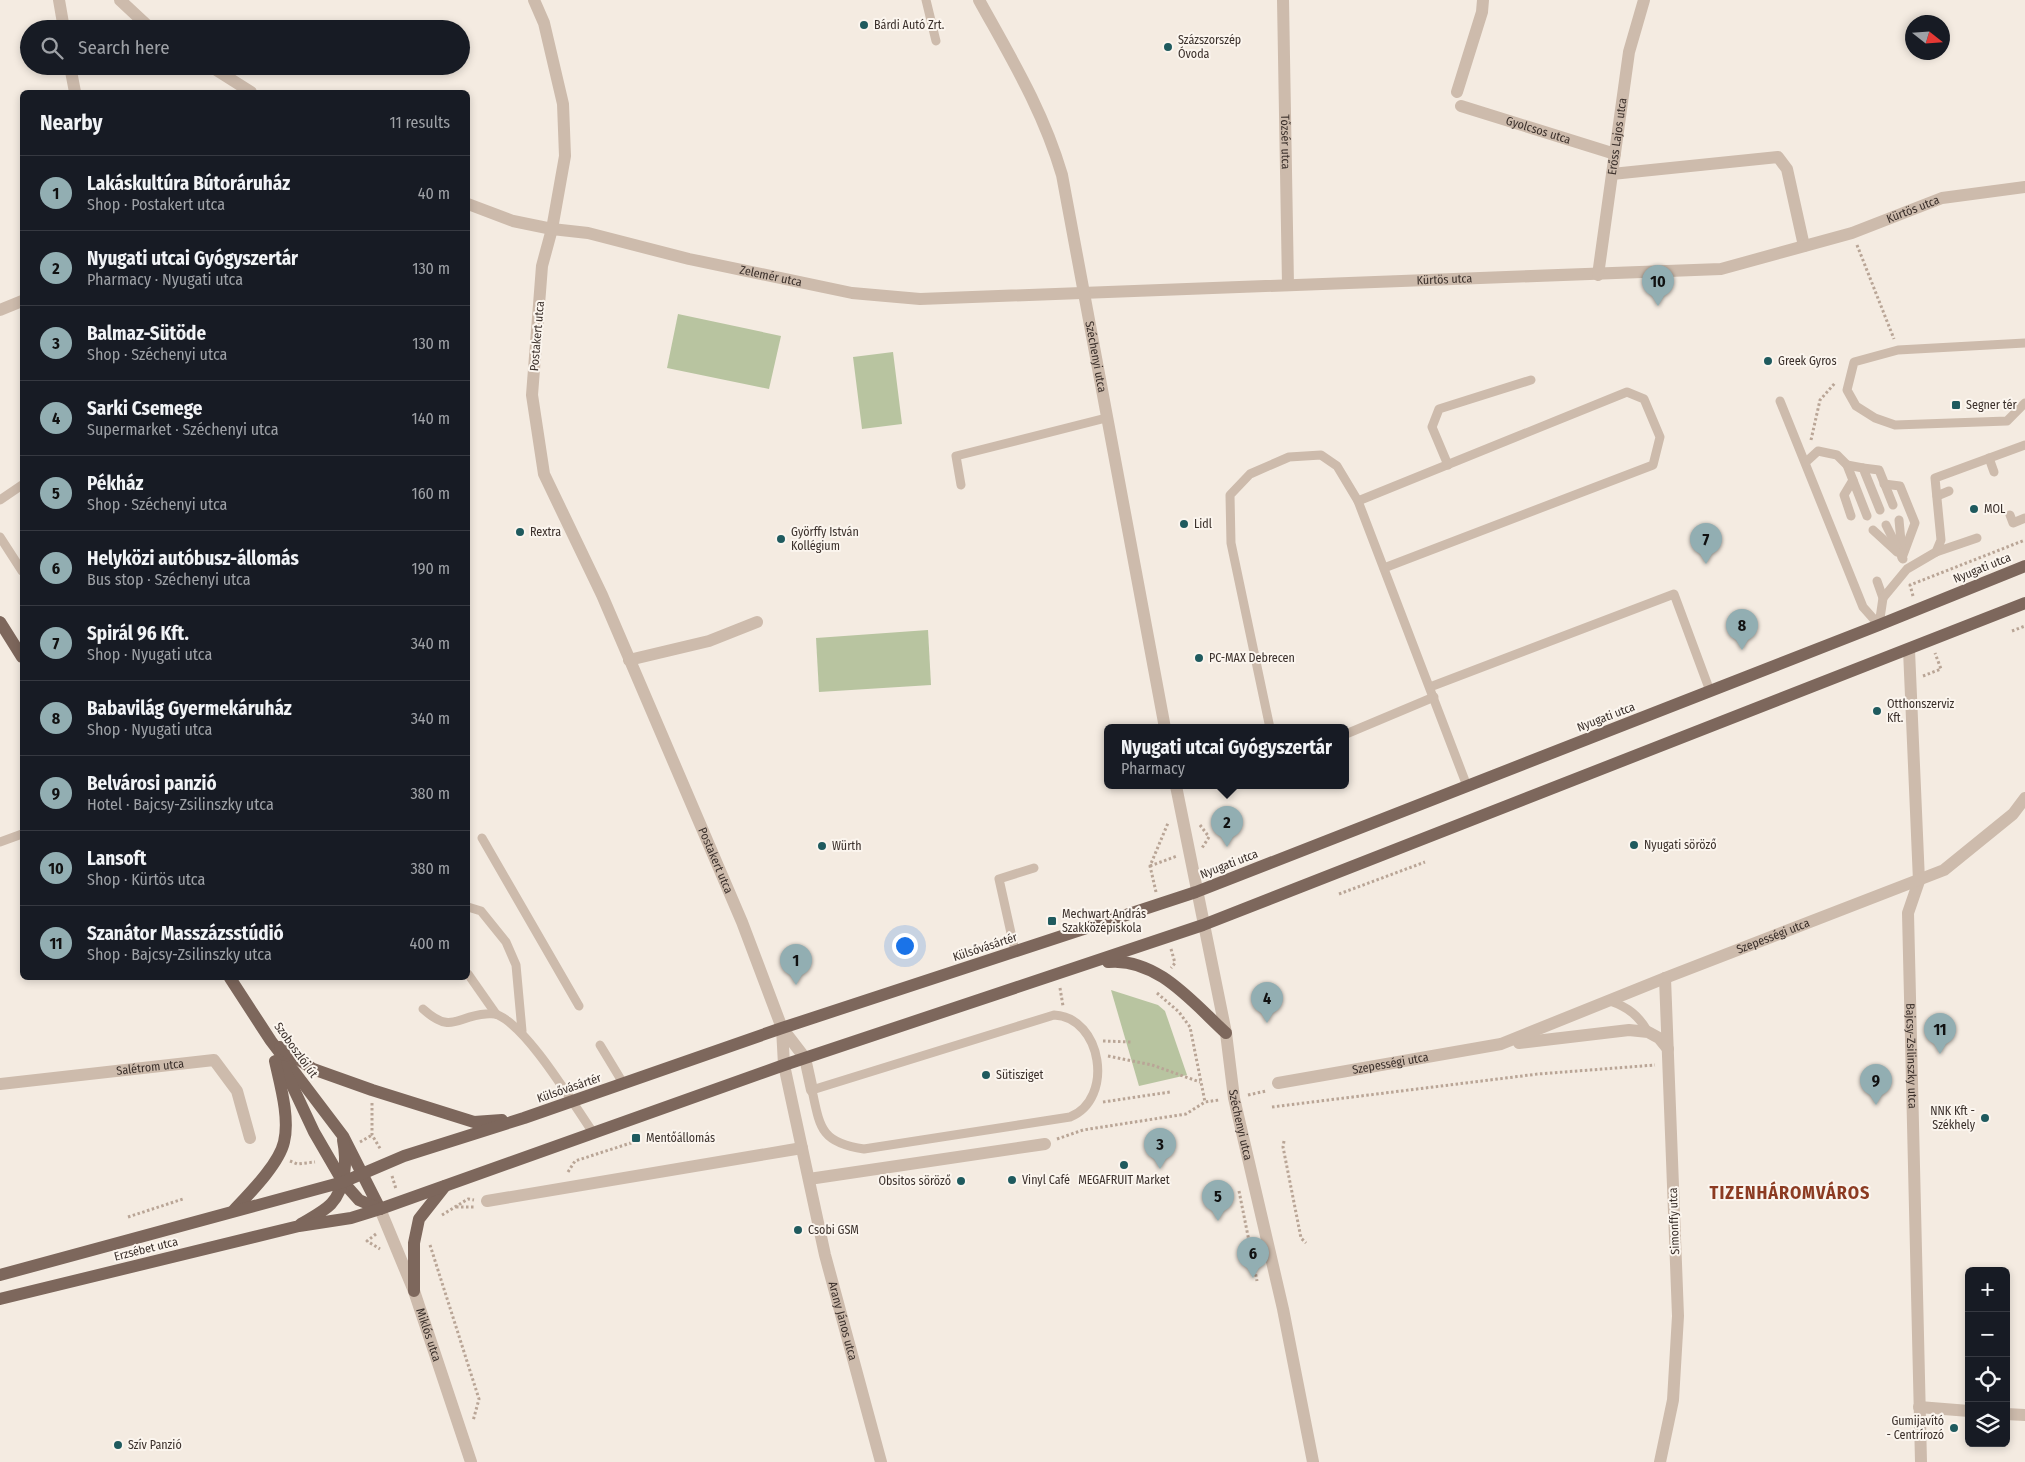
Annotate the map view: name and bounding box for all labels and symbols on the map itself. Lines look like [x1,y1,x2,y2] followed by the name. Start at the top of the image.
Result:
[1905,15,1950,60] north arrow
[874,18,945,32] place label: Bárdi Autó Zrt.
[858,19,870,31] marker: Bárdi Autó Zrt.
[1178,33,1241,61] place label: Százszorszép Óvoda
[1162,41,1174,53] marker: Százszorszép Óvoda
[1605,97,1630,176] street label: Erőss Lajos utca
[1504,113,1573,147] street label: Gyolcsos utca
[1278,114,1293,170] street label: Tőzsér utca
[1884,193,1942,226] street label: Kürtös utca
[738,263,803,289] street label: Zelemér utca
[1642,265,1674,306] pin: 10
[1416,271,1473,287] street label: Kürtös utca
[527,300,547,372] street label: Postakert utca
[1082,320,1109,394] street label: Széchenyi utca
[1778,354,1837,368] place label: Greek Gyros
[1762,355,1774,367] marker: Greek Gyros
[1966,398,2017,412] place label: Segner tér
[1950,399,1962,411] marker: Segner tér
[1984,502,2006,516] place label: MOL
[1968,503,1980,515] marker: MOL
[1194,517,1212,531] place label: Lidl
[1178,518,1190,530] marker: Lidl
[1690,523,1722,564] pin: 7
[530,525,561,539] place label: Rextra
[791,525,859,553] place label: Györffy István Kollégium
[514,526,526,538] marker: Rextra
[775,533,787,545] marker: Györffy István Kollégium
[1951,550,2013,586] street label: Nyugati utca
[1726,609,1758,650] pin: 8
[1209,651,1295,665] place label: PC-MAX Debrecen
[1193,652,1205,664] marker: PC-MAX Debrecen
[1887,697,1955,725] place label: Otthonszerviz Kft.
[1575,700,1637,734] street label: Nyugati utca
[1871,705,1883,717] marker: Otthonszerviz Kft.
[1211,806,1243,847] pin: 2
[695,825,736,896] street label: Postakert utca
[1644,838,1716,852] place label: Nyugati söröző
[832,839,862,853] place label: Würth
[1628,839,1640,851] marker: Nyugati söröző
[816,840,828,852] marker: Würth
[1198,847,1260,881] street label: Nyugati utca
[1062,907,1146,935] place label: Mechwart András Szakközépiskola
[1046,915,1058,927] marker: Mechwart András Szakközépiskola
[1734,916,1812,957] street label: Szepességi utca
[951,930,1020,964] street label: Külsővásártér
[892,933,918,959] your location
[780,944,812,985] pin: 1
[1251,982,1283,1023] pin: 4
[1903,1003,1920,1109] street label: Bajcsy-Zsilinszky utca
[1924,1013,1956,1054] pin: 11
[271,1020,321,1080] street label: Szoboszlói út
[1351,1050,1430,1077] street label: Szepességi utca
[116,1056,185,1078] street label: Salétrom utca
[1860,1064,1892,1105] pin: 9
[996,1068,1043,1082] place label: Sütisziget
[980,1069,992,1081] marker: Sütisziget
[535,1070,604,1106] street label: Külsővásártér
[1226,1089,1255,1162] street label: Széchenyi utca
[1930,1104,1976,1132] place label: NNK Kft - Székhely
[1979,1112,1991,1124] marker: NNK Kft - Székhely
[1144,1128,1176,1169] pin: 3
[646,1131,715,1145] place label: Mentőállomás
[630,1132,642,1144] marker: Mentőállomás
[1118,1159,1130,1171] marker: MEGAFRUIT Market
[1022,1173,1070,1187] place label: Vinyl Café
[1078,1173,1170,1187] place label: MEGAFRUIT Market
[878,1174,951,1188] place label: Obsitos söröző
[1006,1174,1018,1186] marker: Vinyl Café
[955,1175,967,1187] marker: Obsitos söröző
[1202,1180,1234,1221] pin: 5
[1710,1181,1870,1204] district label: TIZENHÁROMVÁROS
[1666,1187,1682,1255] street label: Simonffy utca
[808,1223,859,1237] place label: Csobi GSM
[792,1224,804,1236] marker: Csobi GSM
[113,1234,179,1264] street label: Erzsébet utca
[1237,1237,1269,1278] pin: 6
[825,1280,860,1362] street label: Arany János utca
[413,1306,444,1364] street label: Miklós utca
[1886,1414,1944,1442] place label: Gumijavító - Centrírozó
[1948,1422,1960,1434] marker: Gumijavító - Centrírozó
[128,1438,182,1452] place label: Szív Panzió
[112,1439,124,1451] marker: Szív Panzió

